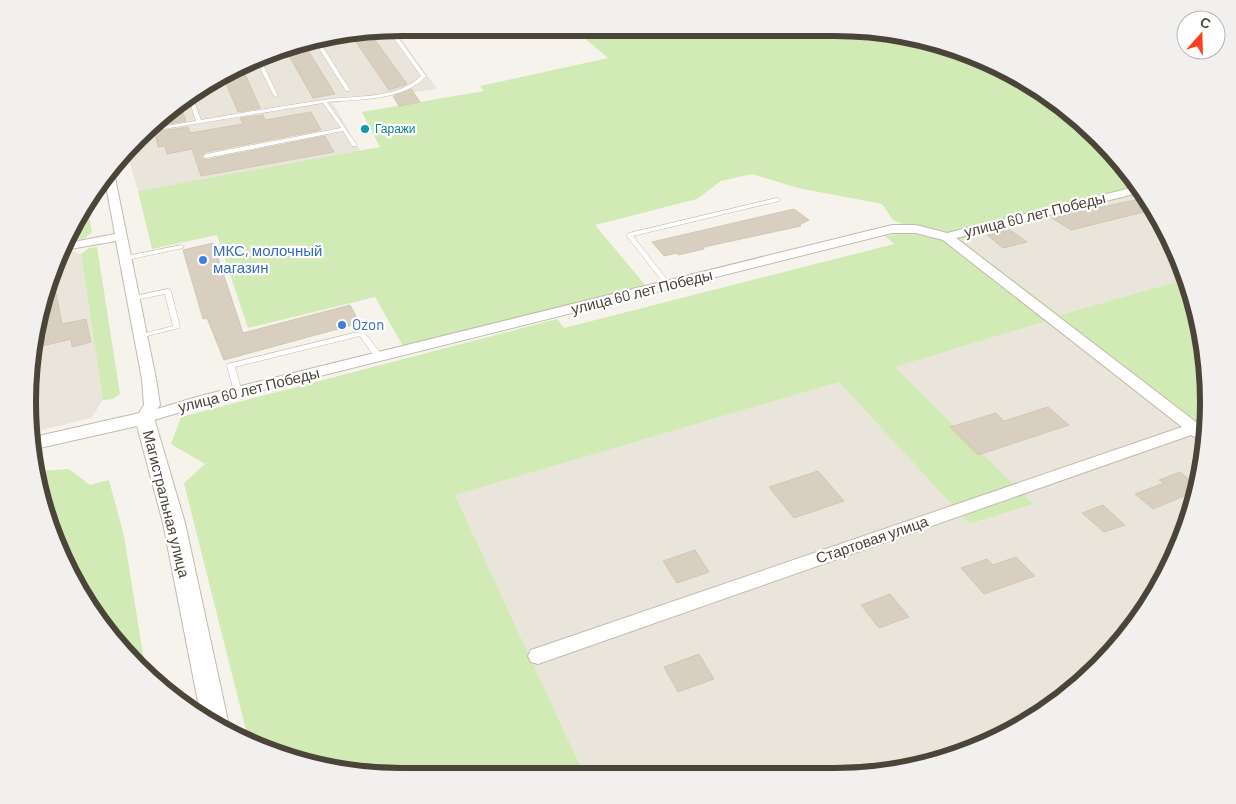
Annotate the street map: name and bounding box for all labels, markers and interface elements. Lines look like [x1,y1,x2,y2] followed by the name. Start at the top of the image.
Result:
[1176,10,1226,60] north arrow
[1198,13,1213,32] text: С
[375,121,416,136] place label: Гаражи
[359,123,371,135] marker: Гаражи
[962,188,1107,240] street label: улица 60 лет Победы
[213,241,322,276] place label: МКС, молочный магазин
[197,254,209,266] marker: МКС, молочный магазин
[569,265,714,317] street label: улица 60 лет Победы
[352,315,384,333] place label: Ozon
[336,319,348,331] marker: Ozon
[176,363,321,415] street label: улица 60 лет Победы
[140,428,194,580] street label: Магистральная улица
[813,511,931,567] street label: Стартовая улица

